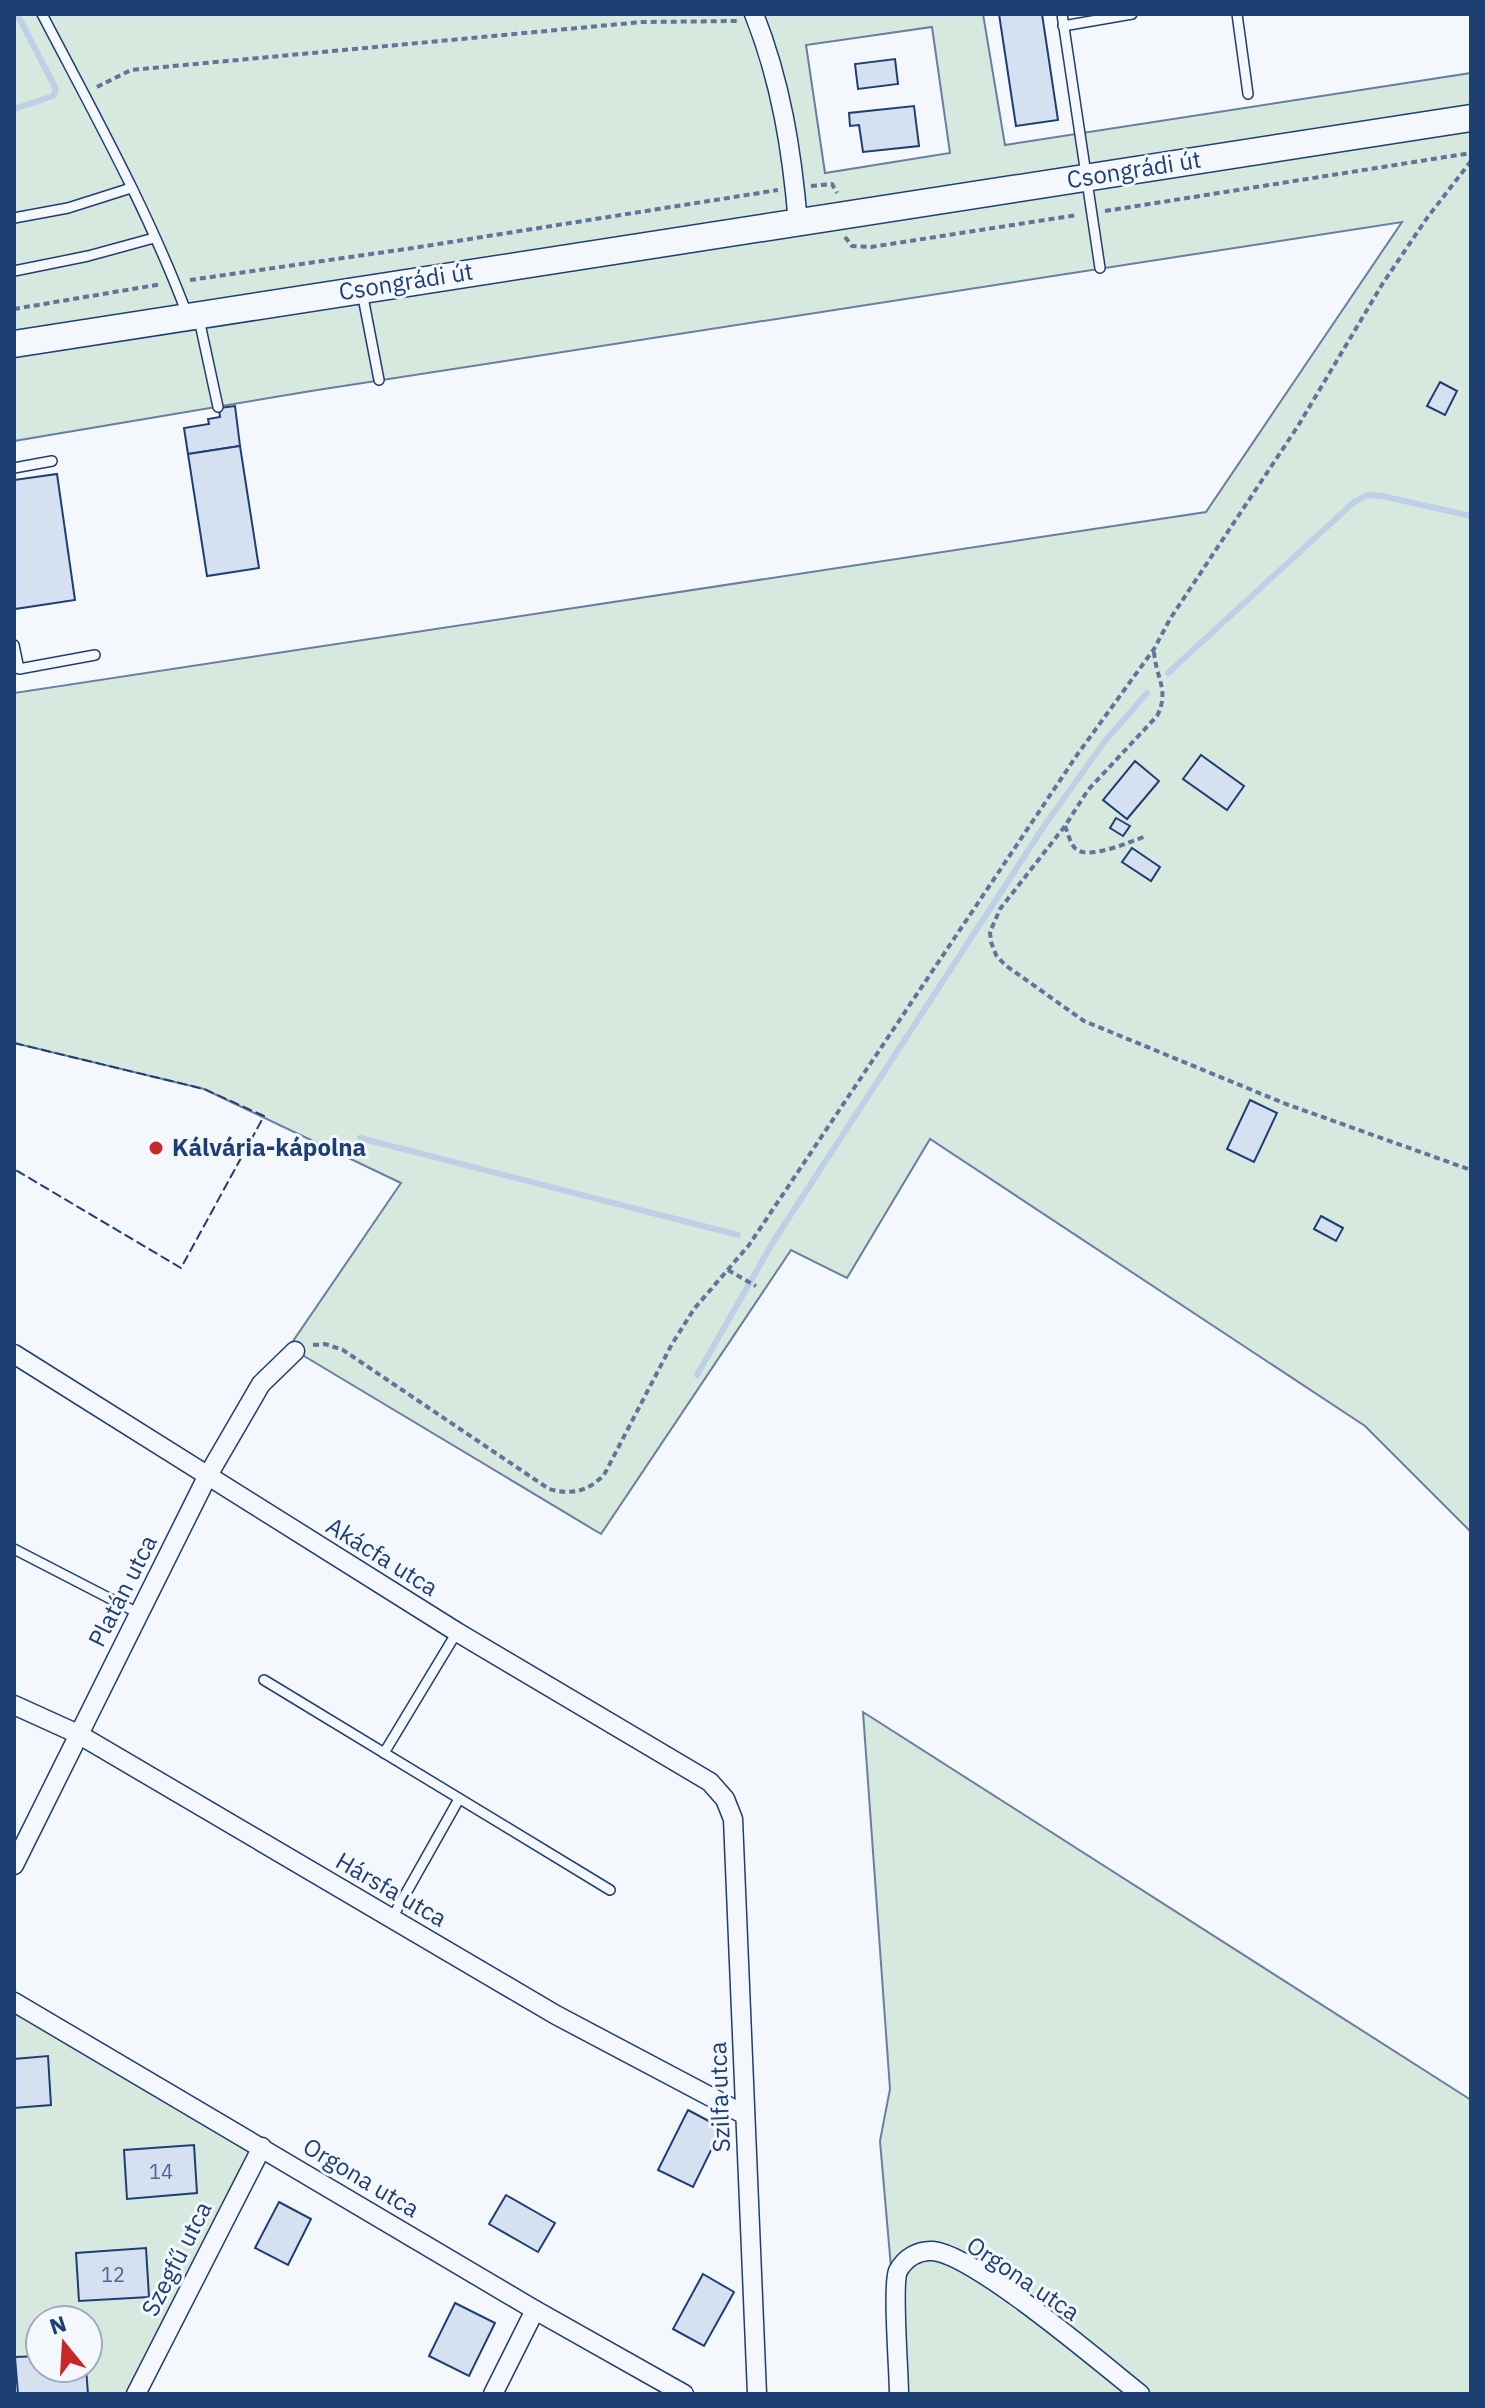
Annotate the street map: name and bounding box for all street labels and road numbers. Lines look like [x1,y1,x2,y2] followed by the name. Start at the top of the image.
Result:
[1064,143,1203,195] street label: Csongrádi út
[336,255,475,307] street label: Csongrádi út
[321,1509,445,1603] street label: Akácfa utca
[80,1529,164,1652] street label: Platán utca
[330,1844,453,1934] street label: Hársfa utca
[701,2041,737,2153] street label: Szilfa utca
[297,2130,426,2224] street label: Orgona utca
[134,2196,219,2321] street label: Szegfű utca
[961,2229,1087,2328] street label: Orgona utca

